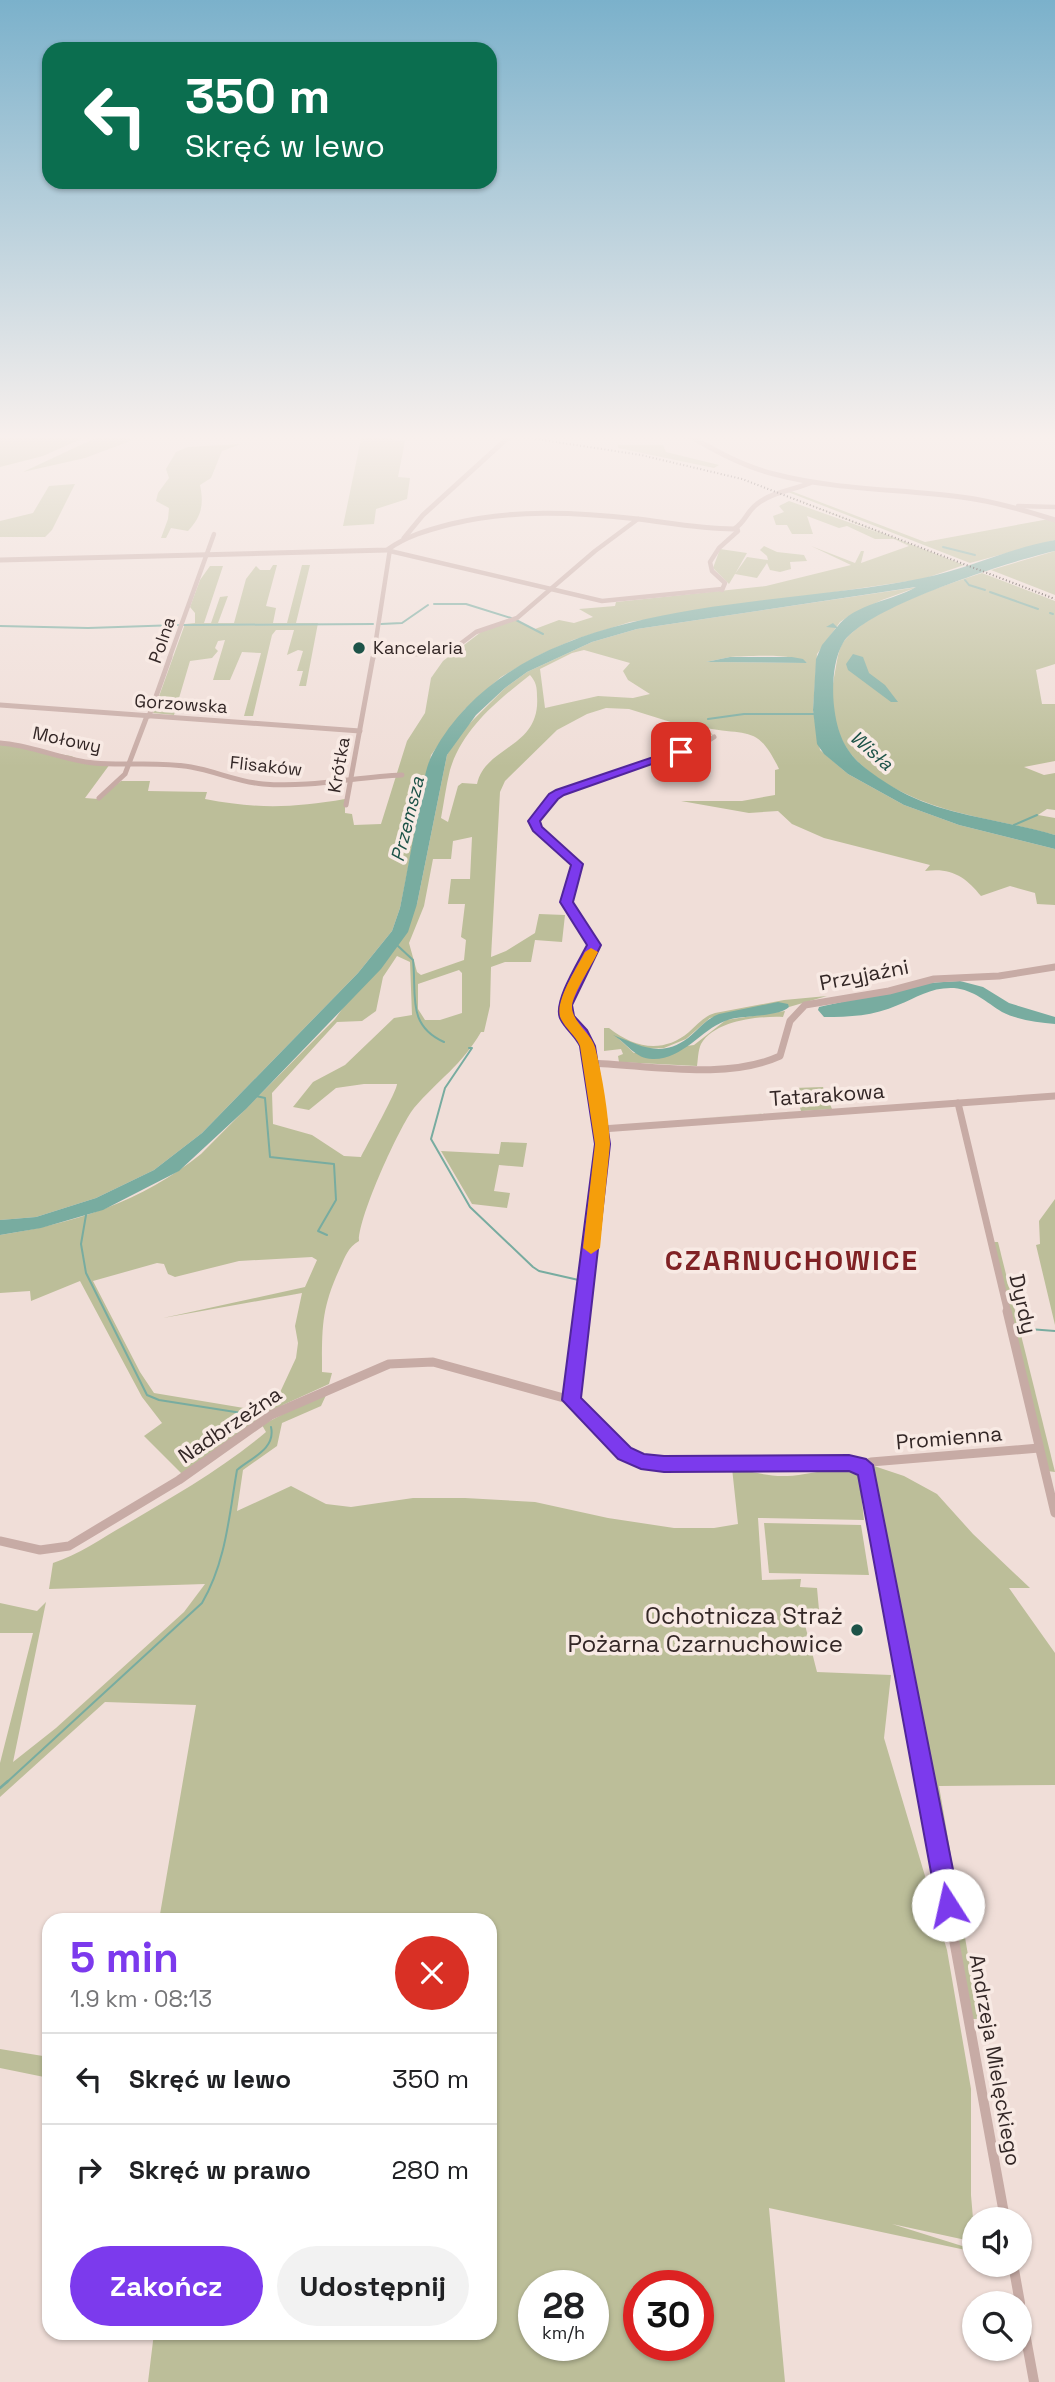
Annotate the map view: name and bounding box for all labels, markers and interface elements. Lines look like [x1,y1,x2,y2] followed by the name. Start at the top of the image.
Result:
[185,65,330,127] text: 350 m
[70,70,161,161] icon: left
[185,126,385,166] text: Skręć w lewo
[143,614,180,666] street label: Polna
[373,636,463,659] place label: Kancelaria
[351,640,367,656] marker: Kancelaria
[134,689,228,718] street label: Gorzowska
[31,721,104,758] street label: Mołowy
[651,722,711,782] pin
[845,725,899,776] water label: Wisła
[662,733,700,771] icon: arrive
[322,735,355,795] street label: Krótka
[229,750,304,781] street label: Flisaków
[385,774,430,864] water label: Przemsza
[817,953,911,996] street label: Przyjaźni
[768,1077,886,1112] street label: Tatarakowa
[665,1242,919,1278] district label: CZARNUCHOWICE
[1004,1271,1043,1336] street label: Dyrdy
[173,1380,287,1469] street label: Nadbrzeżna
[895,1419,1003,1456] street label: Promienna
[567,1600,843,1659] place label: Ochotnicza Straż Pożarna Czarnuchowice
[849,1622,865,1638] marker: Ochotnicza Straż Pożarna Czarnuchowice
[911,1868,985,1942] position arrow
[70,1931,179,1984] text: 5 min
[395,1936,469,2010] button: close
[964,1952,1027,2168] street label: Andrzeja Mielęckiego
[70,1984,212,2014] text: 1.9 km · 08:13
[70,2060,108,2098] icon: left
[129,2062,291,2096] text: Skręć w lewo
[392,2062,469,2096] text: 350 m
[70,2151,108,2189] icon: right
[129,2153,311,2187] text: Skręć w prawo
[391,2153,469,2187] text: 280 m
[962,2207,1032,2361] map controls
[962,2207,1032,2277] button: sound
[70,2246,263,2326] button: Zakończ
[277,2246,469,2326] button: Udostępnij
[623,2270,714,2361] speed limit sign: 30
[543,2284,584,2328] text: 28
[962,2291,1032,2361] button: search
[542,2321,585,2344] text: km/h

